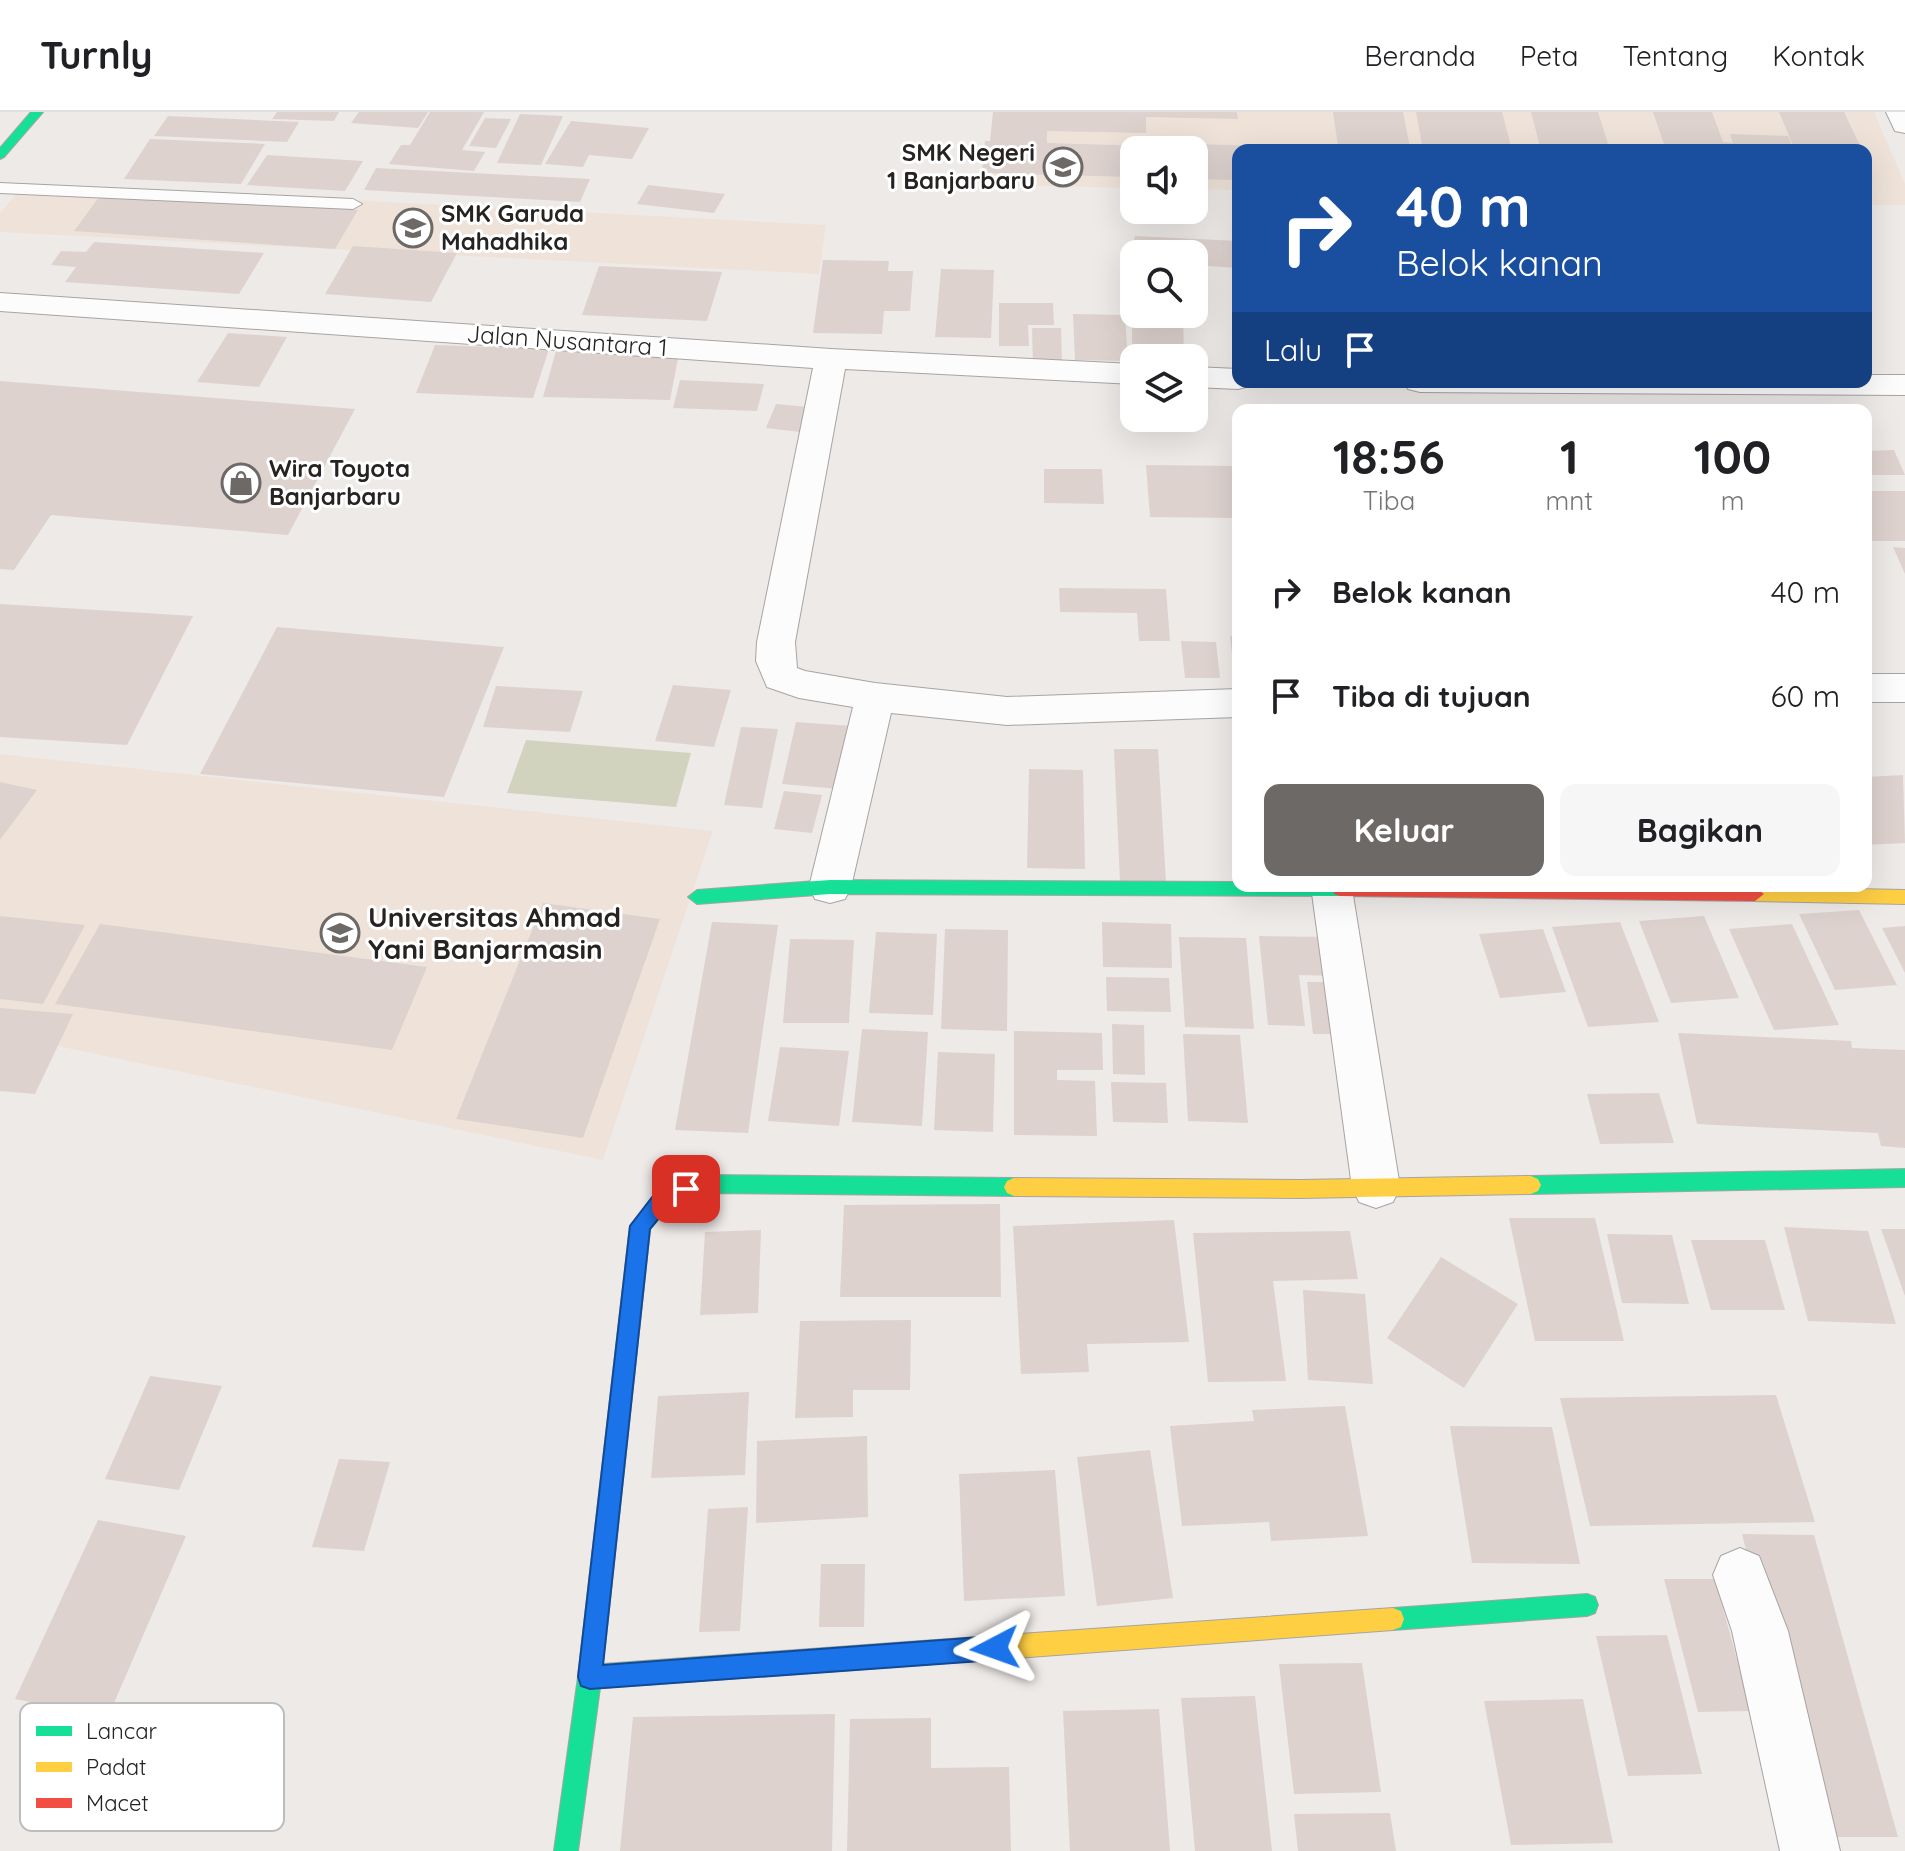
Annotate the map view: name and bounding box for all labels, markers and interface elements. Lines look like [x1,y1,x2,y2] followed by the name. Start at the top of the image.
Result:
[40,31,153,79] text: Turnly
[1364,38,1476,73] text: Beranda
[1520,38,1578,73] text: Peta
[1622,38,1728,73] text: Tentang
[1772,38,1865,73] text: Kontak
[1120,136,1208,432] map controls
[1120,136,1208,224] button: sound
[887,137,1035,195] place label: SMK Negeri 1 Banjarbaru
[1042,146,1084,188] school or university icon: SMK Negeri 1 Banjarbaru
[1396,171,1531,241] text: 40 m
[1264,176,1368,280] icon: right
[441,198,584,256] place label: SMK Garuda Mahadhika
[392,207,434,249] school or university icon: SMK Garuda Mahadhika
[1120,240,1208,328] button: search
[1396,240,1603,285] text: Belok kanan
[466,318,669,362] street label: Jalan Nusantara 1
[1338,328,1382,372] icon: arrive
[1264,331,1322,369] text: Lalu
[1120,344,1208,432] button: layers
[1333,426,1445,486] text: 18:56
[1560,426,1579,486] text: 1
[1694,426,1771,486] text: 100
[269,453,410,511] place label: Wira Toyota Banjarbaru
[220,462,262,504] shop icon: Wira Toyota Banjarbaru
[1362,484,1415,517] text: Tiba
[1546,484,1593,517] text: mnt
[1721,484,1744,517] text: m
[1264,570,1308,614] icon: right
[1332,573,1512,611] text: Belok kanan
[1771,573,1840,611] text: 40 m
[1264,674,1308,718] icon: arrive
[1332,677,1531,715] text: Tiba di tujuan
[1770,677,1840,715] text: 60 m
[1264,784,1544,876] button: Keluar
[1560,784,1840,876] button: Bagikan
[368,899,621,966] place label: Universitas Ahmad Yani Banjarmasin
[319,912,361,954] school or university icon: Universitas Ahmad Yani Banjarmasin
[652,1155,720,1223] pin
[664,1167,708,1211] icon: arrive
[953,1606,1037,1690] position arrow
[20,1703,284,1831] legend
[86,1717,157,1745] text: Lancar
[86,1753,146,1781] text: Padat
[86,1789,149,1817] text: Macet

